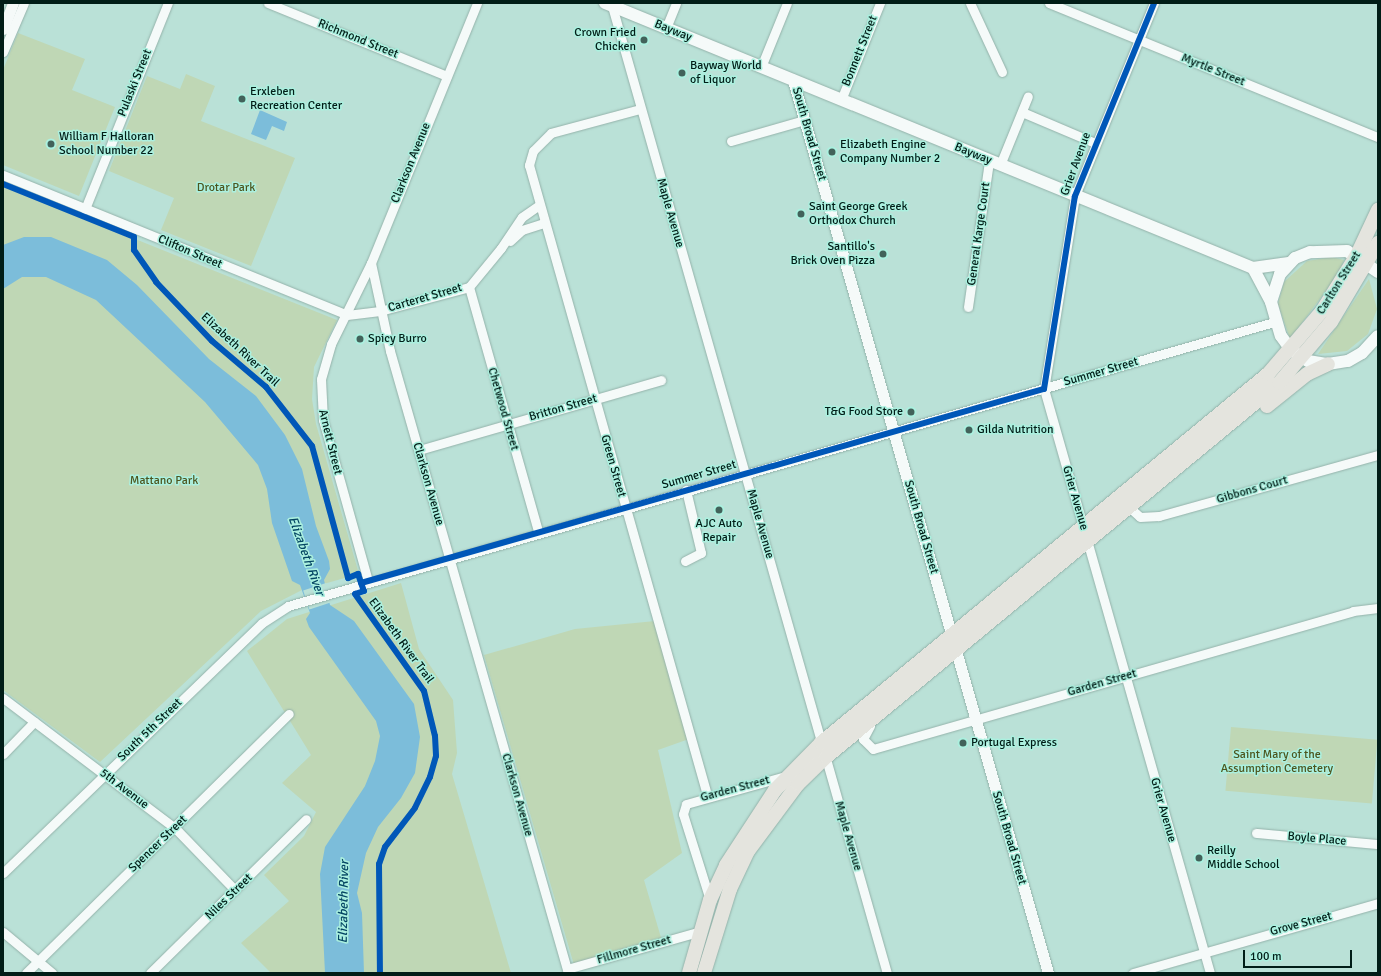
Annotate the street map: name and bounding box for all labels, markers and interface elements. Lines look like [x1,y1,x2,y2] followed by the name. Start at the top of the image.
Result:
[839,14,881,88] street label: Bonnett Street
[316,16,400,62] street label: Richmond Street
[652,17,694,45] street label: Bayway
[574,26,636,54] place label: Crown Fried Chicken
[639,35,649,45] marker: Crown Fried Chicken
[115,47,155,119] street label: Pulaski Street
[1179,51,1247,89] street label: Myrtle Street
[690,59,762,87] place label: Bayway World of Liquor
[677,68,687,78] marker: Bayway World of Liquor
[250,85,342,113] place label: Erxleben Recreation Center
[789,86,829,182] street label: South Broad Street
[237,94,247,104] marker: Erxleben Recreation Center
[388,121,434,205] street label: Clarkson Avenue
[59,130,154,158] place label: William F Halloran School Number 22
[1058,130,1094,198] street label: Grier Avenue
[840,138,940,166] place label: Elizabeth Engine Company Number 2
[46,139,56,149] marker: William F Halloran School Number 22
[952,140,994,168] street label: Bayway
[827,147,837,157] marker: Elizabeth Engine Company Number 2
[653,177,687,249] street label: Maple Avenue
[197,181,255,195] park label: Drotar Park
[965,181,993,287] street label: General Karge Court
[809,200,908,228] place label: Saint George Greek Orthodox Church
[796,209,806,219] marker: Saint George Greek Orthodox Church
[156,232,224,272] street label: Clifton Street
[790,240,875,268] place label: Santillo's Brick Oven Pizza
[878,249,888,259] marker: Santillo's Brick Oven Pizza
[1314,249,1364,317] street label: Carlton Street
[386,281,464,315] street label: Carteret Street
[198,310,282,390] street label: Elizabeth River Trail
[368,332,427,346] place label: Spicy Burro
[355,334,365,344] marker: Spicy Burro
[1062,355,1140,389] street label: Summer Street
[484,366,522,452] street label: Chetwood Street
[527,391,599,425] street label: Britton Street
[825,405,903,419] place label: T&G Food Store
[906,407,916,417] marker: T&G Food Store
[315,408,345,476] street label: Arnett Street
[977,423,1054,437] place label: Gilda Nutrition
[964,425,974,435] marker: Gilda Nutrition
[597,433,629,499] street label: Green Street
[409,441,447,527] street label: Clarkson Avenue
[660,458,738,492] street label: Summer Street
[1059,464,1091,532] street label: Grier Avenue
[1215,473,1289,507] street label: Gibbons Court
[130,474,198,488] park label: Mattano Park
[901,479,941,575] street label: South Broad Street
[743,488,777,560] street label: Maple Avenue
[714,505,724,515] marker: AJC Auto Repair
[284,514,328,598] water label: Elizabeth River
[696,517,742,545] place label: AJC Auto Repair
[365,596,437,686] street label: Elizabeth River Trail
[1066,666,1138,700] street label: Garden Street
[115,696,185,764] street label: South 5th Street
[971,736,1057,750] place label: Portugal Express
[958,738,968,748] marker: Portugal Express
[1221,748,1333,776] park label: Saint Mary of the Assumption Cemetery
[498,752,536,838] street label: Clarkson Avenue
[97,766,151,812] street label: 5th Avenue
[699,773,771,805] street label: Garden Street
[1147,776,1179,844] street label: Grier Avenue
[989,790,1029,886] street label: South Broad Street
[831,800,865,872] street label: Maple Avenue
[126,813,190,875] street label: Spencer Street
[1287,829,1347,849] street label: Boyle Place
[1207,844,1280,872] place label: Reilly Middle School
[1194,853,1204,863] marker: Reilly Middle School
[335,860,353,944] water label: Elizabeth River
[202,871,256,923] street label: Niles Street
[1269,909,1333,939] street label: Grove Street
[595,933,673,967] street label: Fillmore Street
[1245,942,1354,968] scale bar
[1250,949,1282,964] text: 100 m

